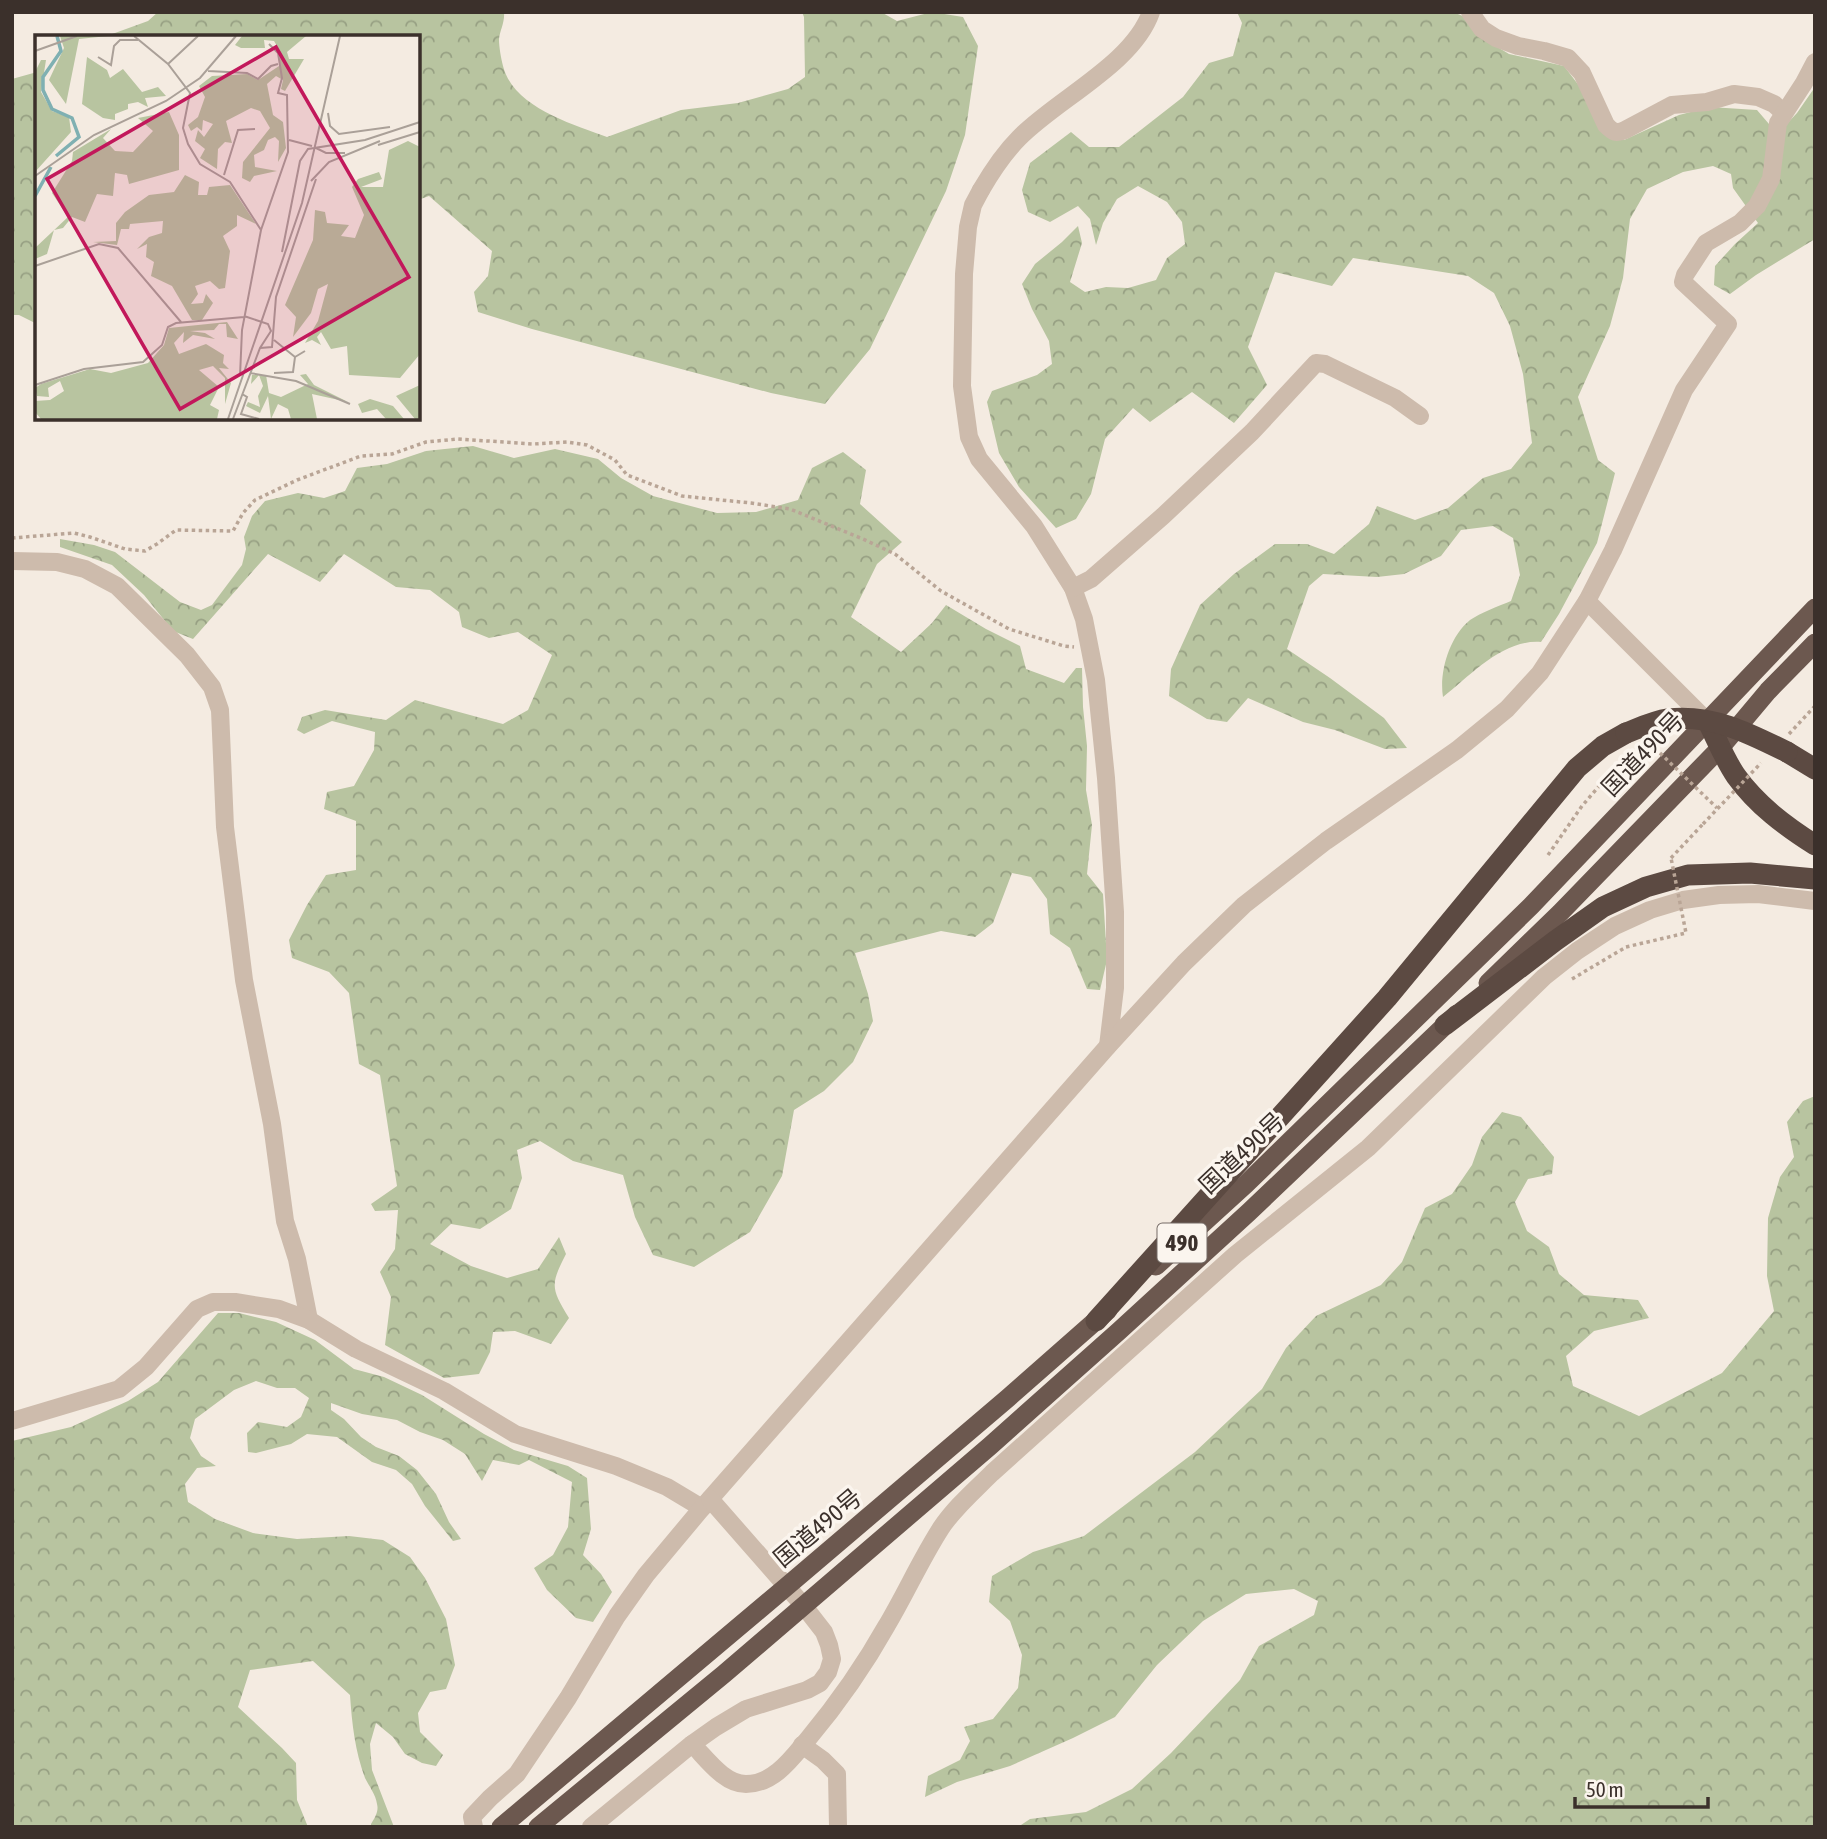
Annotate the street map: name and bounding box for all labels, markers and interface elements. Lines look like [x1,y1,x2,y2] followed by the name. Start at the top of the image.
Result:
[35,35,420,420] inset map
[1596,706,1689,801] street label: 国道490号
[1194,1107,1290,1199] street label: 国道490号
[1158,1224,1206,1262] road number: 490
[768,1483,867,1572] street label: 国道490号
[1575,1766,1708,1810] scale bar
[1586,1777,1624,1801] text: 50 m

